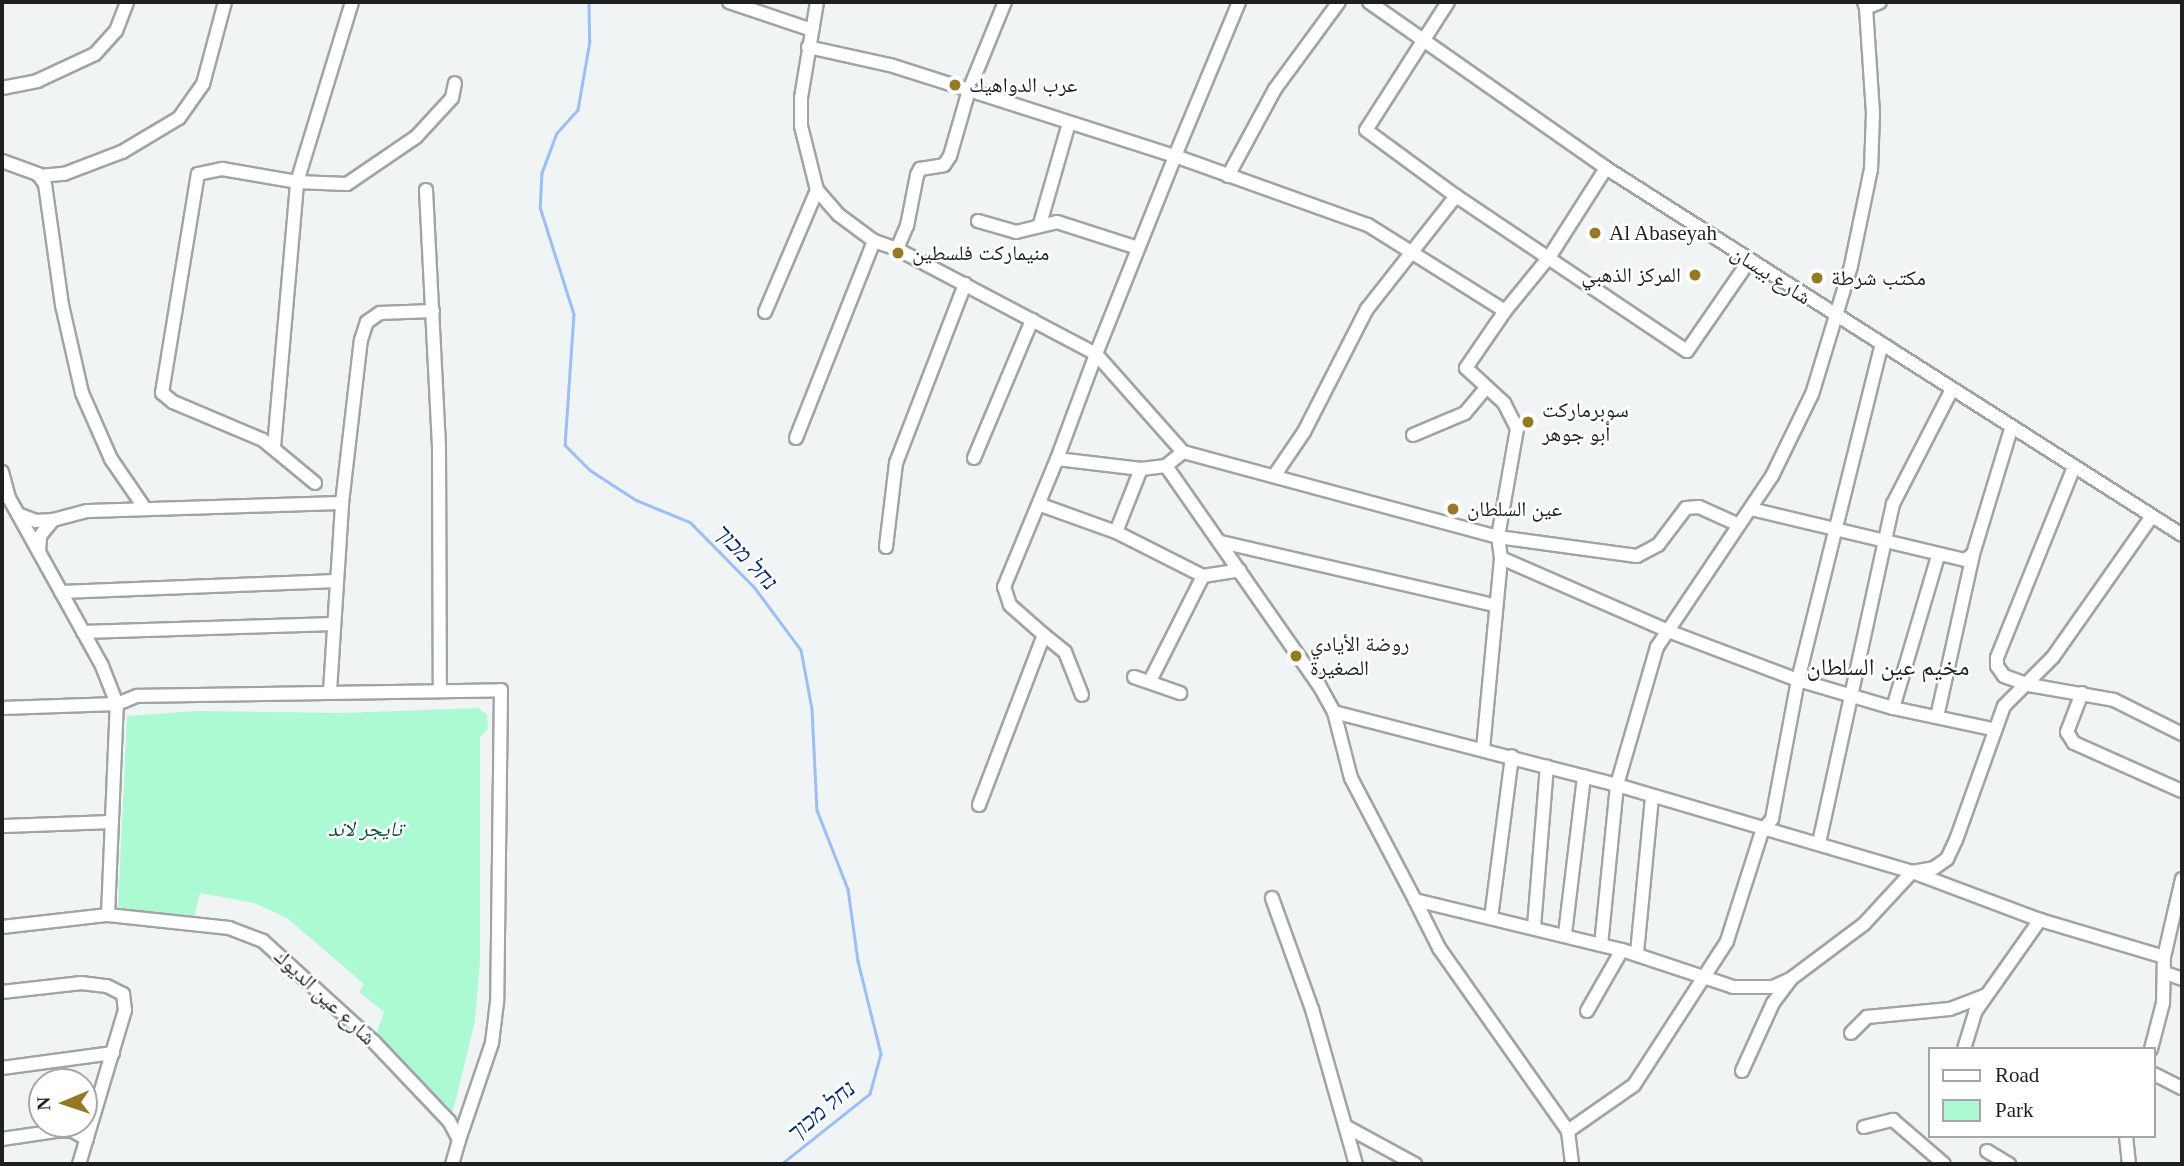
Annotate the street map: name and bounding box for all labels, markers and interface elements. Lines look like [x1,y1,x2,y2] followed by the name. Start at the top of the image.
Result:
[969,72,1077,98] place label: عرب الدواهيك
[947,77,963,93] marker: عرب الدواهيك
[1609,220,1718,246] place label: Al Abaseyah
[1587,225,1603,241] marker: Al Abaseyah
[912,240,1049,266] place label: منيماركت فلسطين
[1726,240,1816,310] street label: شارع بيسان
[890,245,906,261] marker: منيماركت فلسطين
[1581,262,1681,288] place label: المركز الذهبي
[1831,265,1926,291] place label: مكتب شرطة
[1687,267,1703,283] marker: المركز الذهبي
[1809,270,1825,286] marker: مكتب شرطة
[1542,397,1629,447] place label: سوبرماركت أبو جوهر
[1520,414,1536,430] marker: سوبرماركت أبو جوهر
[1467,496,1562,522] place label: عين السلطان
[1445,501,1461,517] marker: عين السلطان
[709,519,783,597] water label: נחל מכוך
[1310,631,1409,681] place label: روضة الأيادي الصغيرة
[1288,648,1304,664] marker: روضة الأيادي الصغيرة
[1807,654,1969,682] district label: مخيم عين السلطان
[328,816,402,842] park label: تايجر لاند
[269,944,381,1050] street label: شارع عين الديوك
[1928,1047,2156,1138] legend
[1995,1063,2039,1087] text: Road
[28,1068,98,1138] north arrow
[783,1075,861,1147] water label: נחל מכוך
[33,1096,54,1111] text: N
[1995,1098,2034,1122] text: Park

